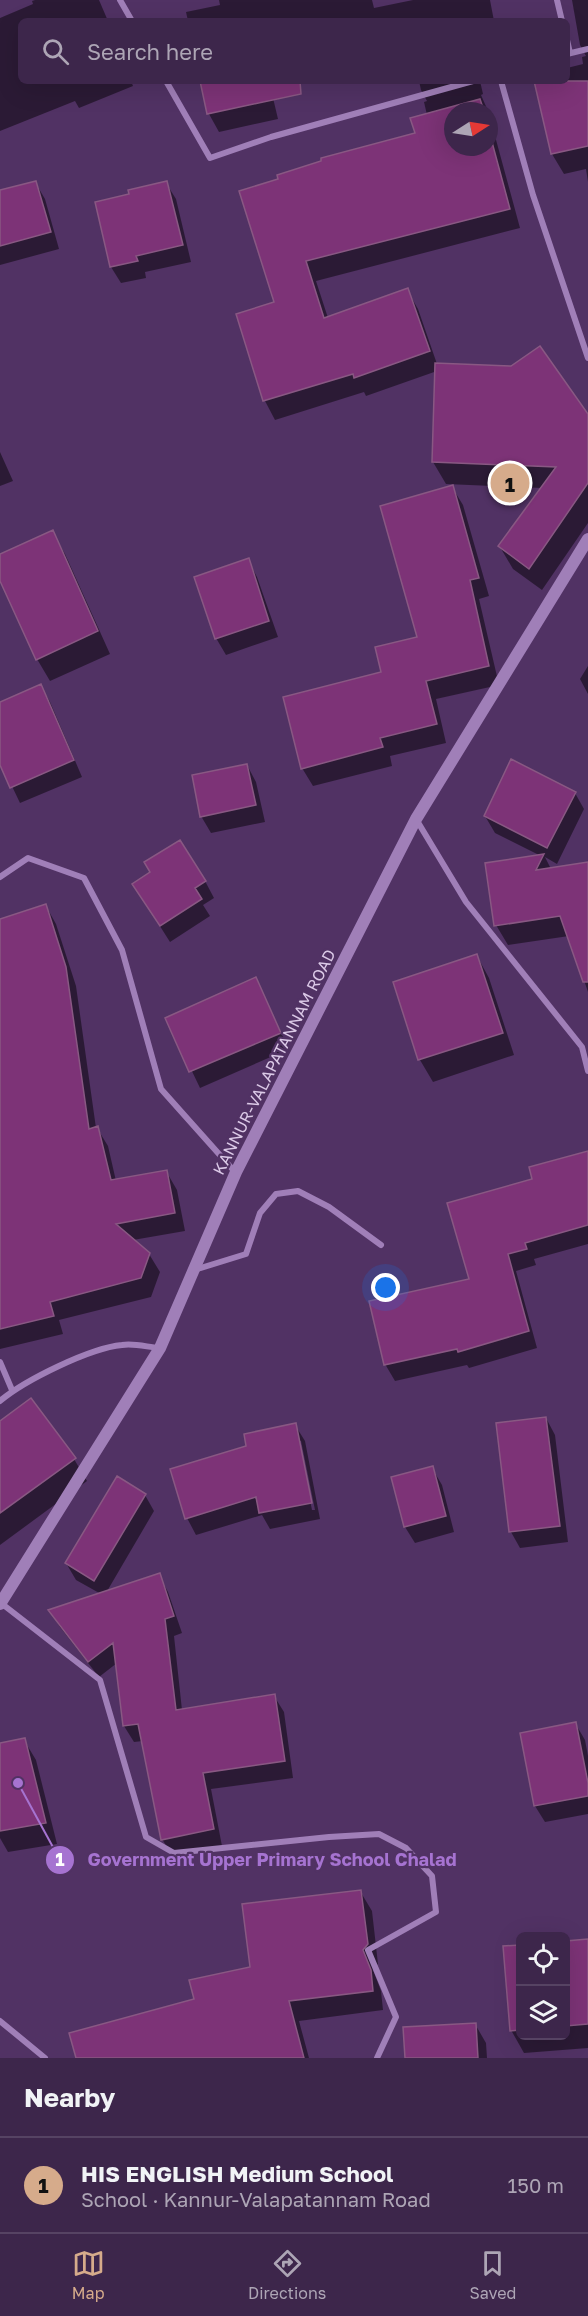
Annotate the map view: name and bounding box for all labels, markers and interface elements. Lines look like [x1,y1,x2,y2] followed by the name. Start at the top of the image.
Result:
[18,18,570,84] search box
[39,35,72,68] icon: search
[87,38,213,65] text: Search here
[444,102,498,156] north arrow
[490,460,530,506] pin: 1
[208,946,340,1178] street label: KANNUR-VALAPATANNAM ROAD
[371,1273,400,1302] your location
[45,1842,468,1878] callout: Government Upper Primary School Chalad
[55,1848,65,1870] text: 1
[87,1848,457,1870] text: Government Upper Primary School Chalad
[516,1932,570,2040] map controls
[516,1932,570,1986] button: locate
[516,1986,570,2040] button: layers
[24,2082,115,2113] text: Nearby
[81,2160,393,2187] text: HIS ENGLISH Medium School
[38,2173,49,2197] text: 1
[508,2173,564,2197] text: 150 m
[81,2187,431,2211] text: School · Kannur-Valapatannam Road
[72,2247,105,2303] tab: Map
[248,2247,326,2303] tab: Directions
[470,2247,516,2303] tab: Saved

